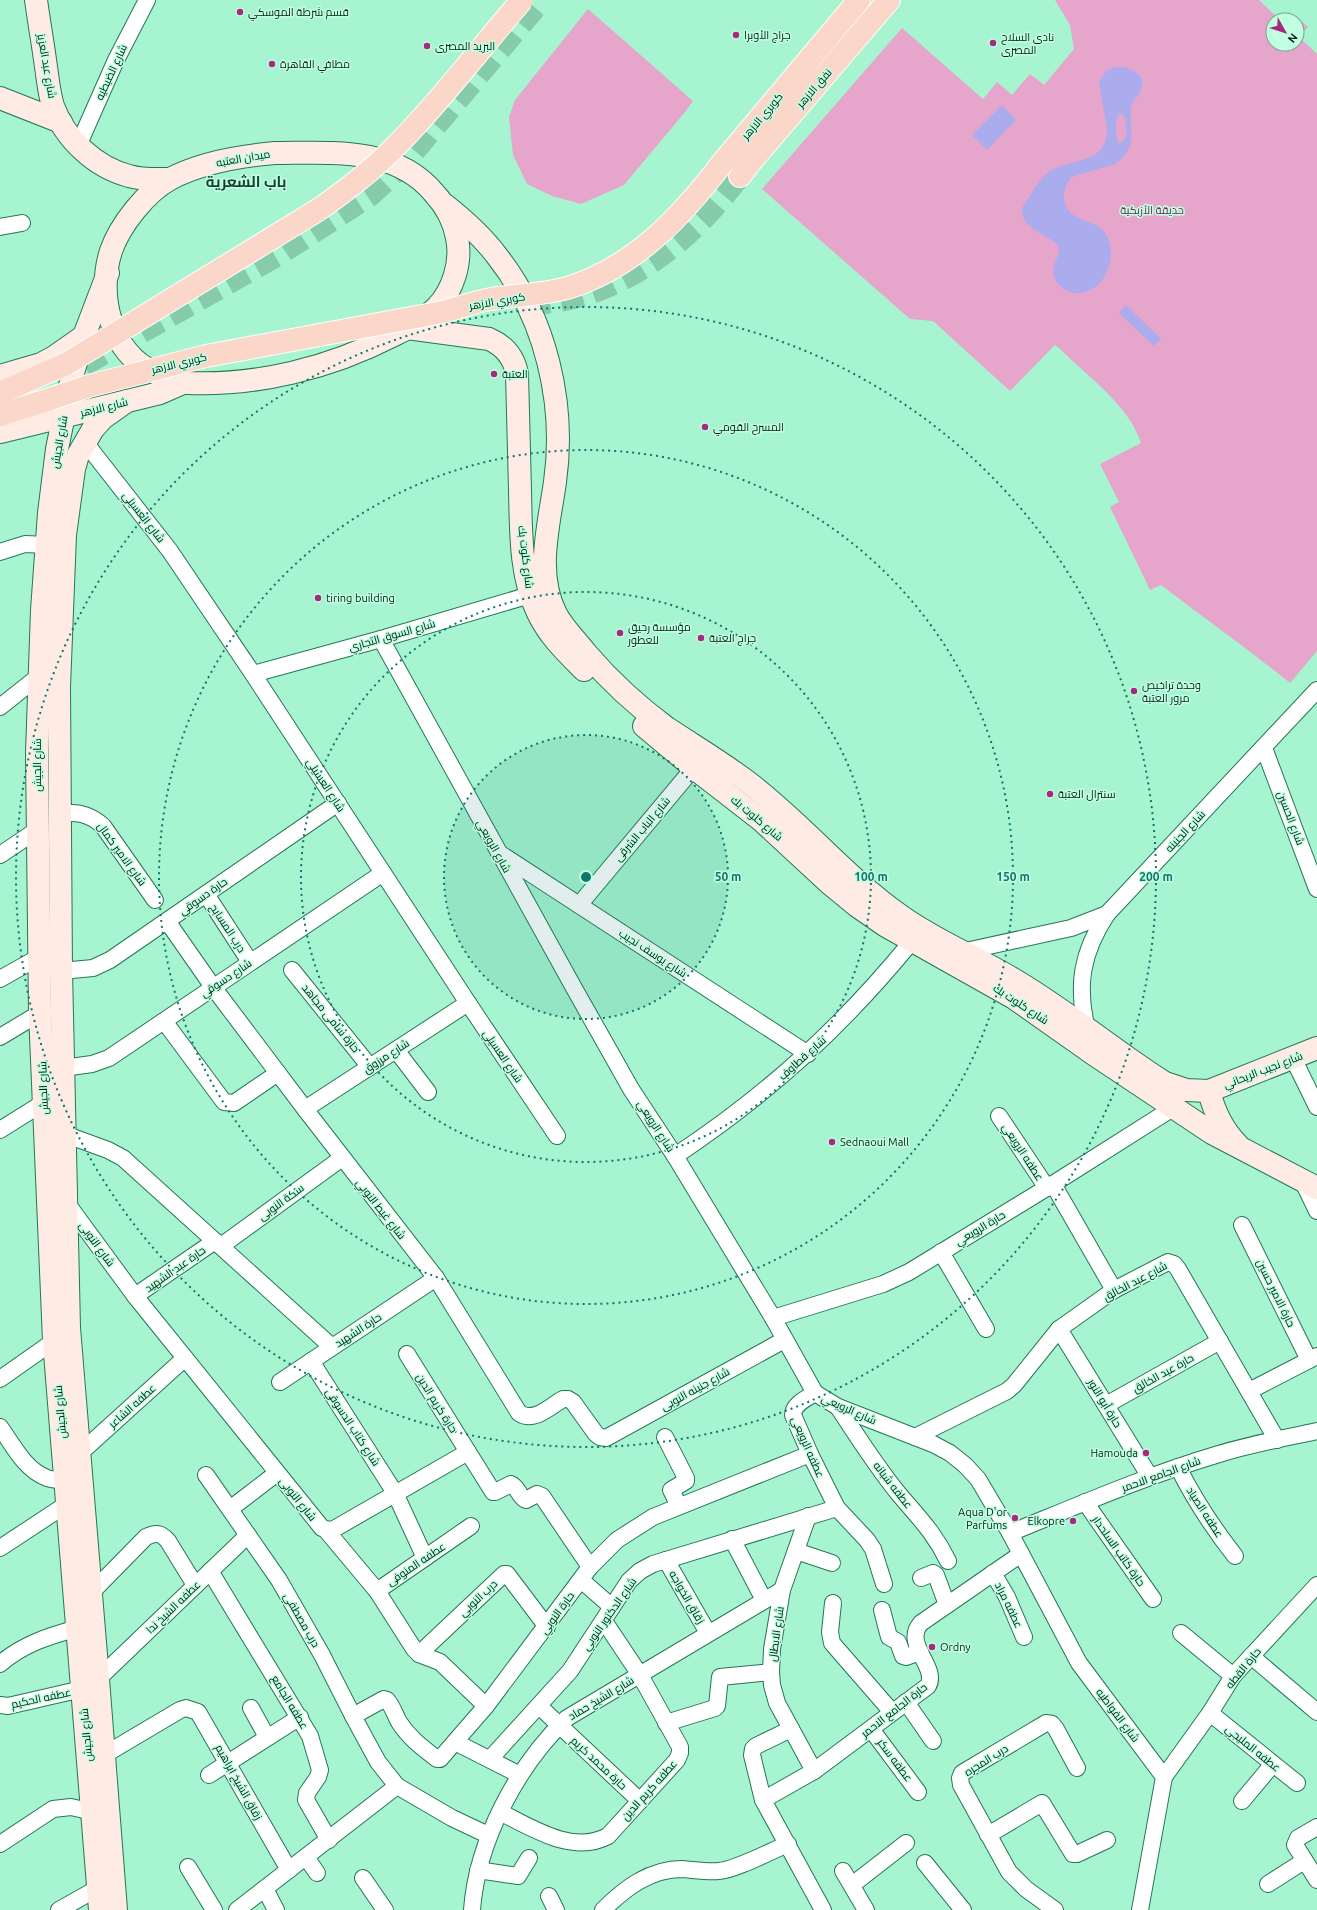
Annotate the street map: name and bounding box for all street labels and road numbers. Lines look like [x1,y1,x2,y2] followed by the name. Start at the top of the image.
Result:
[33,32,59,100] street label: شارع عبد العزيز
[93,42,131,103] street label: شارع الضبطيه
[793,66,835,111] street label: نفق الازهر
[738,90,787,144] street label: كوبري الازهر
[215,147,271,170] street label: ميدان العتبه
[467,290,527,315] street label: كوبري الازهر
[149,350,209,379] street label: كوبري الازهر
[78,395,130,421] street label: شارع الازهر
[48,415,72,470] street label: شارع الجيش
[118,489,168,547] street label: شارع العسيلي
[514,525,536,590] street label: شارع كلوت بك
[347,617,437,656] street label: شارع السوق التجاري
[31,738,45,792] street label: شارع الجيش
[302,756,348,816] street label: شارع العسيلي
[1273,789,1307,847] street label: شارع الحسين
[728,793,785,845] street label: شارع كلوت بك
[612,794,674,865] street label: شارع الباب الشرقى
[1163,808,1209,856] street label: شارع الجنينه
[472,817,513,876] street label: شارع الرويعي
[94,820,149,889] street label: شارع الامير كمال
[177,875,231,919] street label: حارة دسوقي
[206,902,248,956] street label: درب المسابح
[616,927,689,981] street label: شارع يوسف نجيب
[198,957,255,1002] street label: شارع دسوقي
[299,981,362,1055] street label: حارة سامى مجاهد
[990,982,1051,1028] street label: شارع كلوت بك
[478,1027,525,1086] street label: شارع العسيلي
[776,1034,829,1084] street label: شارع قطاوف
[361,1037,412,1077] street label: شارع مرزوق
[1222,1049,1305,1093] street label: شارع نجيب الريحاني
[36,1061,52,1115] street label: شارع الجيش
[632,1098,677,1156] street label: شارع الرويعي
[998,1121,1046,1184] street label: عطفه الرويعي
[351,1177,408,1243] street label: شارع غيط النوبي
[256,1181,307,1223] street label: سكة النوبى
[953,1208,1009,1250] street label: حارة الرويعي
[75,1219,117,1270] street label: شارع النوبى
[142,1244,208,1295] street label: حارة عبد الشهيد
[1254,1257,1298,1329] street label: حارة الامير حسين
[1101,1259,1170,1305] street label: شارع عبد الخالق
[333,1311,384,1350] street label: حارة الشهيد
[1130,1351,1196,1396] street label: حارة عبد الخالق
[659,1365,732,1415] street label: شارع جنينه النوبى
[412,1371,460,1436] street label: حارة كريم الدين
[1084,1375,1125,1430] street label: حارة أبو النور
[105,1382,159,1432] street label: عطفه الشاعر
[52,1385,70,1439] street label: شارع الجيش
[321,1386,383,1470] street label: شارع كتاب الدسوقي
[818,1392,878,1429] street label: شارع الرويعي
[786,1415,827,1481] street label: عطفه الرويعي
[1119,1454,1203,1496] street label: شارع الجامع الاحمر
[871,1459,915,1511] street label: عطفه شبانه
[275,1475,319,1524] street label: شارع النوبى
[1184,1484,1226,1540] street label: عطفه الصياد
[1089,1513,1148,1589] street label: حارة كاتب السلحدار
[385,1540,448,1589] street label: عطفه المنوفى
[666,1568,707,1626] street label: زقاق الخواجه
[579,1575,641,1654] street label: شارع الدكتور النوبي
[456,1577,502,1621] street label: درب النوبي
[143,1578,204,1637] street label: عطفه الشيخ ندا
[992,1580,1025,1630] street label: عطفه مراد
[538,1589,579,1638] street label: حارة النوبي
[279,1591,322,1651] street label: درب مصطفي
[766,1606,788,1663] street label: شارع الابطال
[1223,1645,1264,1691] street label: حارة القطه
[268,1673,311,1732] street label: عطفه الجامع
[566,1674,637,1724] street label: شارع الشيخ حماد
[858,1681,931,1742] street label: حارة الجامع الاحمر
[10,1686,72,1712] street label: عطفه الحكيم
[1092,1686,1142,1745] street label: شارع الفواطيه
[78,1708,96,1762] street label: شارع الجيش
[1221,1722,1283,1776] street label: عطفه المليجي
[567,1734,629,1793] street label: حارة محمد كريم
[874,1736,915,1784] street label: عطفه سكر
[212,1742,265,1823] street label: زقاق الشيخ ابراهيم
[962,1742,1011,1779] street label: درب المجره
[619,1757,681,1824] street label: عطفه كريم الدين

